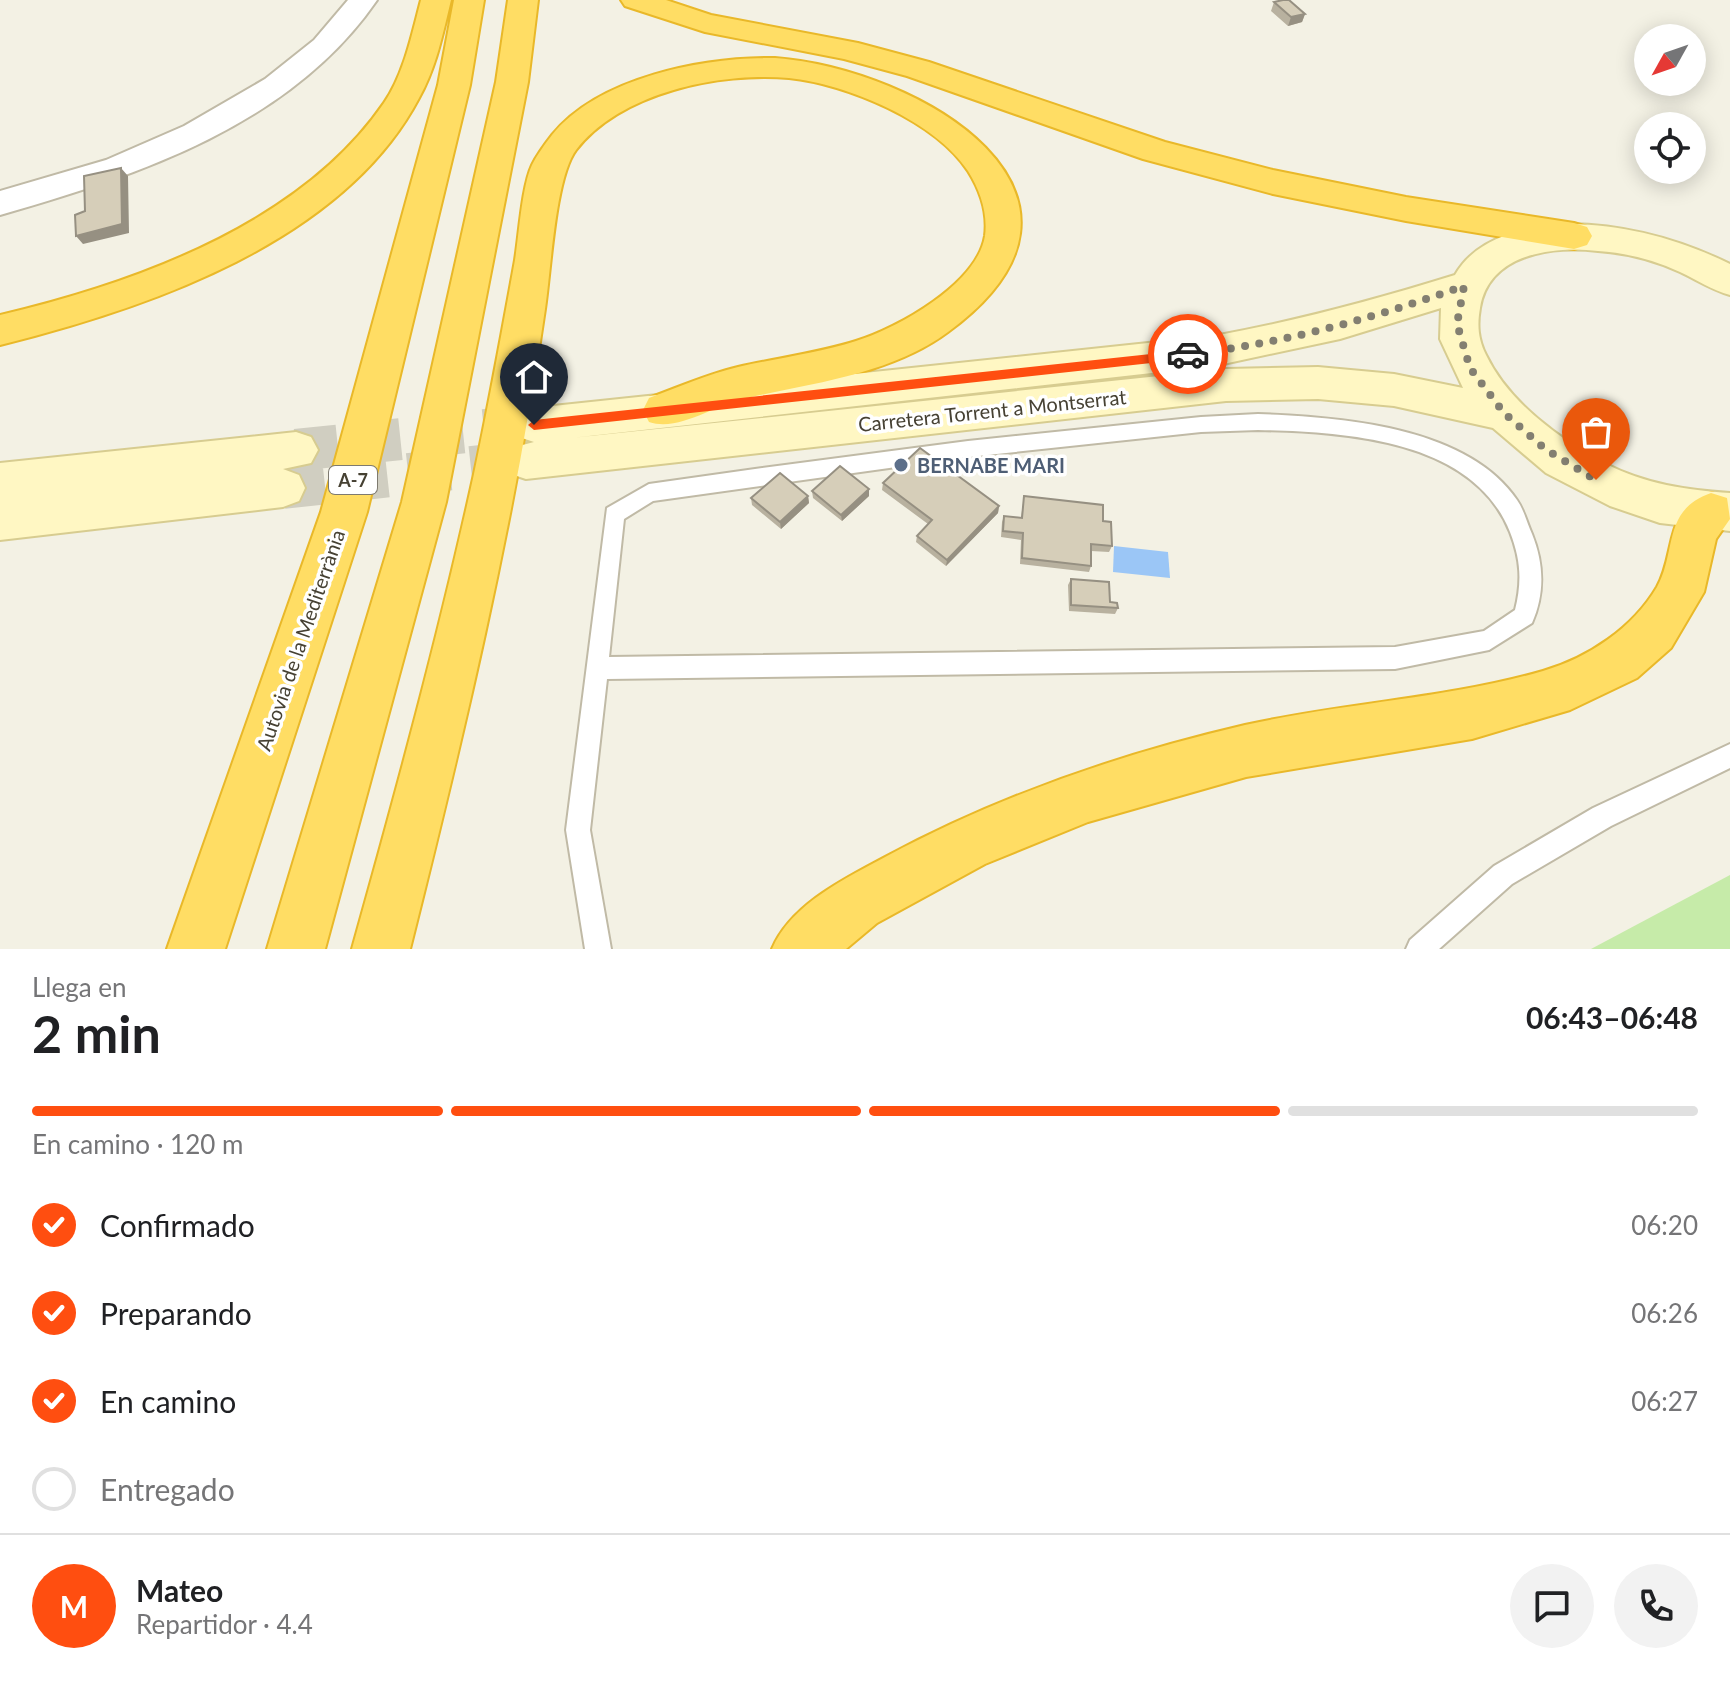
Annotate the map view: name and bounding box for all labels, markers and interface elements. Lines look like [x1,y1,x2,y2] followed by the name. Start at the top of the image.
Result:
[1634,24,1706,96] north arrow
[1634,24,1706,184] map controls
[1634,112,1706,184] button: locate
[1148,314,1228,394] courier
[1166,332,1210,376] icon: car
[500,343,568,425] pin
[512,355,556,399] icon: home
[857,384,1127,436] street label: Carretera Torrent a Montserrat
[1562,398,1630,480] pin
[1574,410,1618,454] icon: bag
[917,453,1065,477] place label: BERNABE MARI
[892,456,910,474] marker: BERNABE MARI
[329,466,377,494] road number: A-7
[251,526,349,754] street label: Autovia de la Mediterrània
[32,971,127,1003] text: Llega en
[1526,999,1698,1035] text: 06:43–06:48
[32,1002,161,1064] text: 2 min
[32,1128,243,1160] text: En camino · 120 m
[32,1203,76,1247] icon: check
[100,1207,255,1243] text: Confirmado
[1631,1209,1698,1241] text: 06:20
[32,1291,76,1335] icon: check
[100,1295,252,1331] text: Preparando
[1631,1297,1698,1329] text: 06:26
[32,1379,76,1423] icon: check
[100,1383,236,1419] text: En camino
[1631,1385,1698,1417] text: 06:27
[100,1471,235,1507] text: Entregado
[1510,1564,1594,1648] button: chat
[1614,1564,1698,1648] button: phone
[136,1572,223,1608] text: Mateo
[60,1588,88,1624] text: M
[136,1608,313,1640] text: Repartidor · 4.4

